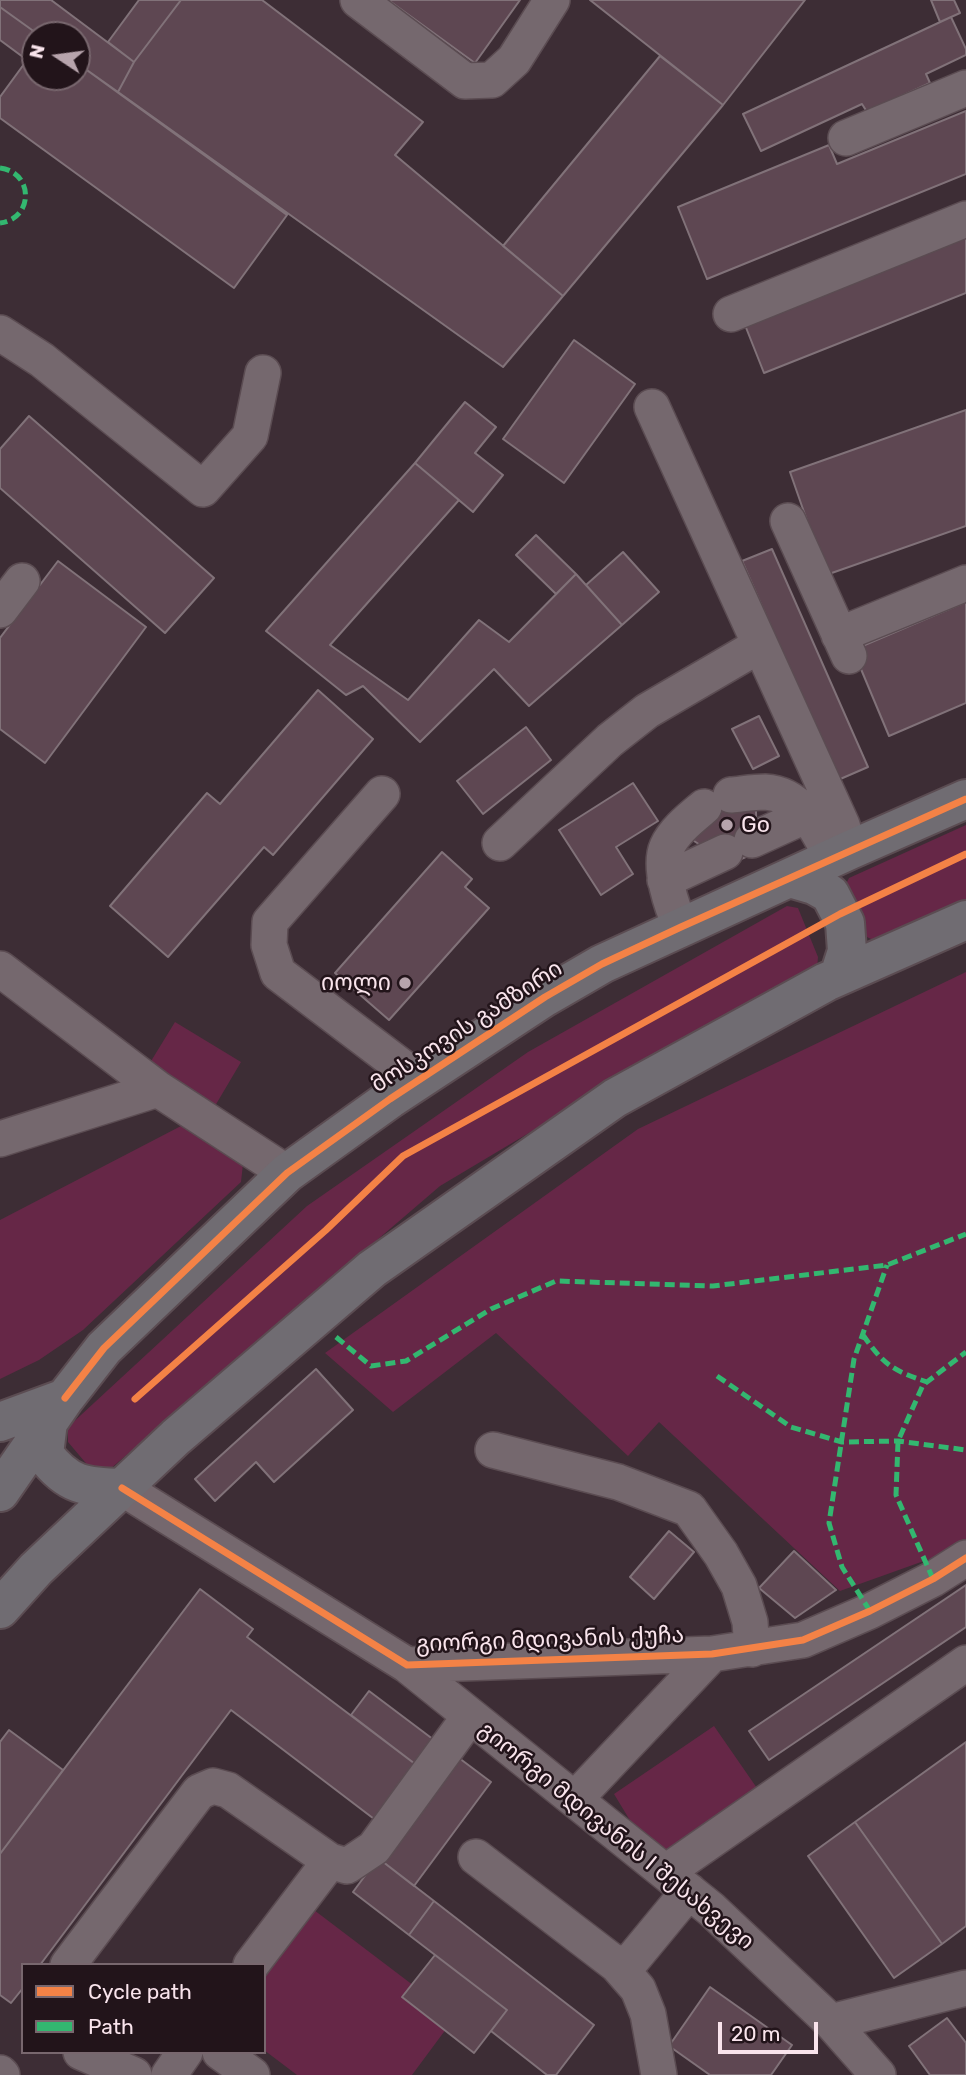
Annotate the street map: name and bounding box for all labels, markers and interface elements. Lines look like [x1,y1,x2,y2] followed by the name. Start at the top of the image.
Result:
[21,21,91,91] north arrow
[24,42,50,61] text: N
[741,811,770,839] place label: Go
[719,817,735,833] marker: Go
[366,955,568,1099] street label: მოსკოვის გამზირი
[321,969,391,997] place label: იოლი
[397,975,413,991] marker: იოლი
[415,1622,685,1658] street label: გიორგი მდივანის ქუჩა
[473,1716,759,1956] street label: გიორგი მდივანის I შესახვევი
[21,1963,266,2054] legend
[88,1979,192,2004] text: Cycle path
[721,2008,821,2052] scale bar
[88,2014,134,2039] text: Path
[731,2021,780,2046] text: 20 m

